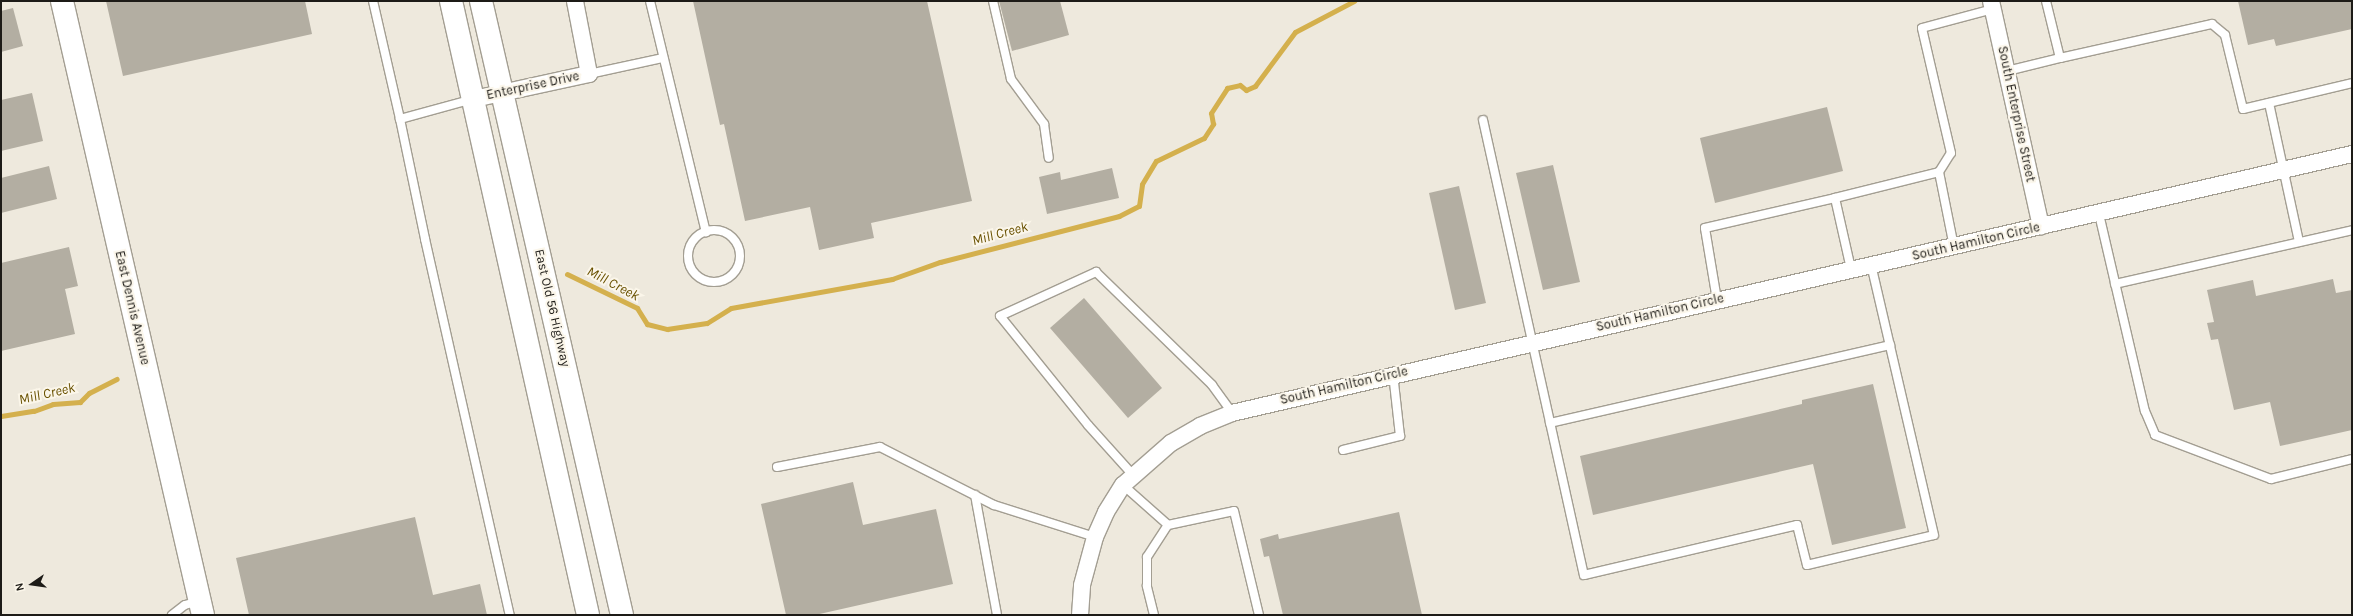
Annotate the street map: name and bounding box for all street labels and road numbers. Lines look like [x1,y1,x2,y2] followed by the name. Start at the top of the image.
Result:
[1994,45,2038,183] street label: South Enterprise Street
[485,69,581,103] street label: Enterprise Drive
[1911,220,2041,264] street label: South Hamilton Circle
[531,248,573,368] street label: East Old 56 Highway
[111,249,153,367] street label: East Dennis Avenue
[1595,291,1725,335] street label: South Hamilton Circle
[1279,364,1409,408] street label: South Hamilton Circle

